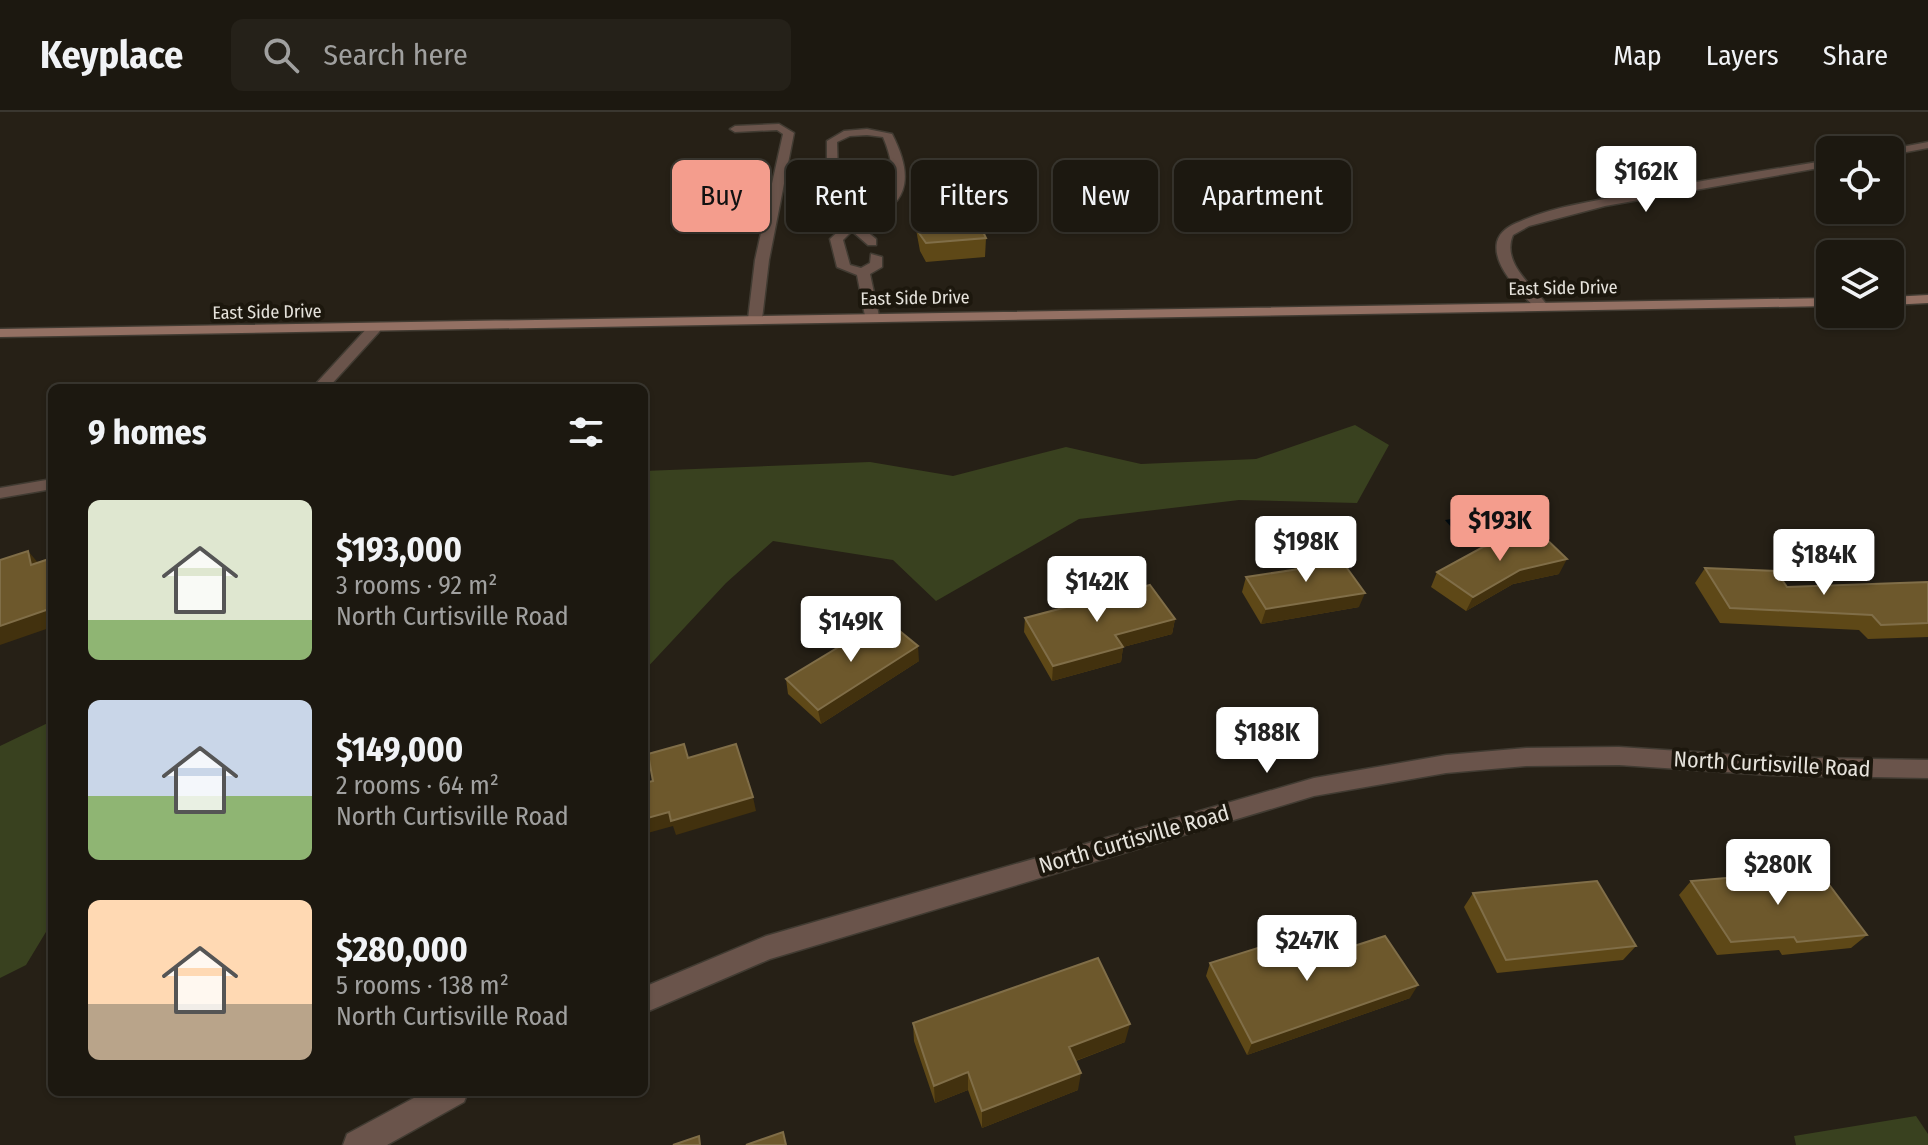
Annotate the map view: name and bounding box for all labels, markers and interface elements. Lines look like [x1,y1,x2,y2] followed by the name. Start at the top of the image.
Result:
[231,19,791,91] search box
[40,32,183,78] text: Keyplace
[259,33,303,77] icon: search
[323,37,468,73] text: Search here
[1613,39,1662,72] text: Map
[1706,39,1779,72] text: Layers
[1823,39,1888,72] text: Share
[1816,136,1904,328] map controls
[1816,136,1904,224] button: locate
[1590,146,1702,214] pin: $162K
[1614,156,1678,187] text: $162K
[672,160,770,232] chip: Buy
[786,160,895,232] chip: Rent
[911,160,1037,232] chip: Filters
[1053,160,1158,232] chip: New
[1174,160,1351,232] chip: Apartment
[1816,240,1904,328] button: layers
[1508,276,1618,300] street label: East Side Drive
[860,286,970,310] street label: East Side Drive
[212,300,322,324] street label: East Side Drive
[564,410,608,454] icon: filters
[88,412,207,453] text: 9 homes
[1444,495,1556,563] pin: $193K
[1468,505,1532,536] text: $193K
[1250,516,1362,584] pin: $198K
[1273,526,1339,557] text: $198K
[336,529,462,570] text: $193,000
[1768,529,1880,597] pin: $184K
[152,532,248,628] icon: home
[1791,539,1857,570] text: $184K
[1041,556,1153,624] pin: $142K
[1065,566,1129,597] text: $142K
[336,570,497,601] text: 3 rooms · 92 m²
[795,596,907,664] pin: $149K
[336,601,569,632] text: North Curtisville Road
[819,606,883,637] text: $149K
[1211,707,1323,775] pin: $188K
[1234,717,1300,748] text: $188K
[336,729,463,770] text: $149,000
[152,732,248,828] icon: home
[1673,745,1871,783] street label: North Curtisville Road
[336,770,499,801] text: 2 rooms · 64 m²
[1036,799,1232,879] street label: North Curtisville Road
[336,801,569,832] text: North Curtisville Road
[1722,839,1834,907] pin: $280K
[1744,849,1812,880] text: $280K
[1251,915,1363,983] pin: $247K
[1275,925,1339,956] text: $247K
[336,929,468,970] text: $280,000
[152,932,248,1028] icon: home
[336,970,509,1001] text: 5 rooms · 138 m²
[336,1001,569,1032] text: North Curtisville Road

